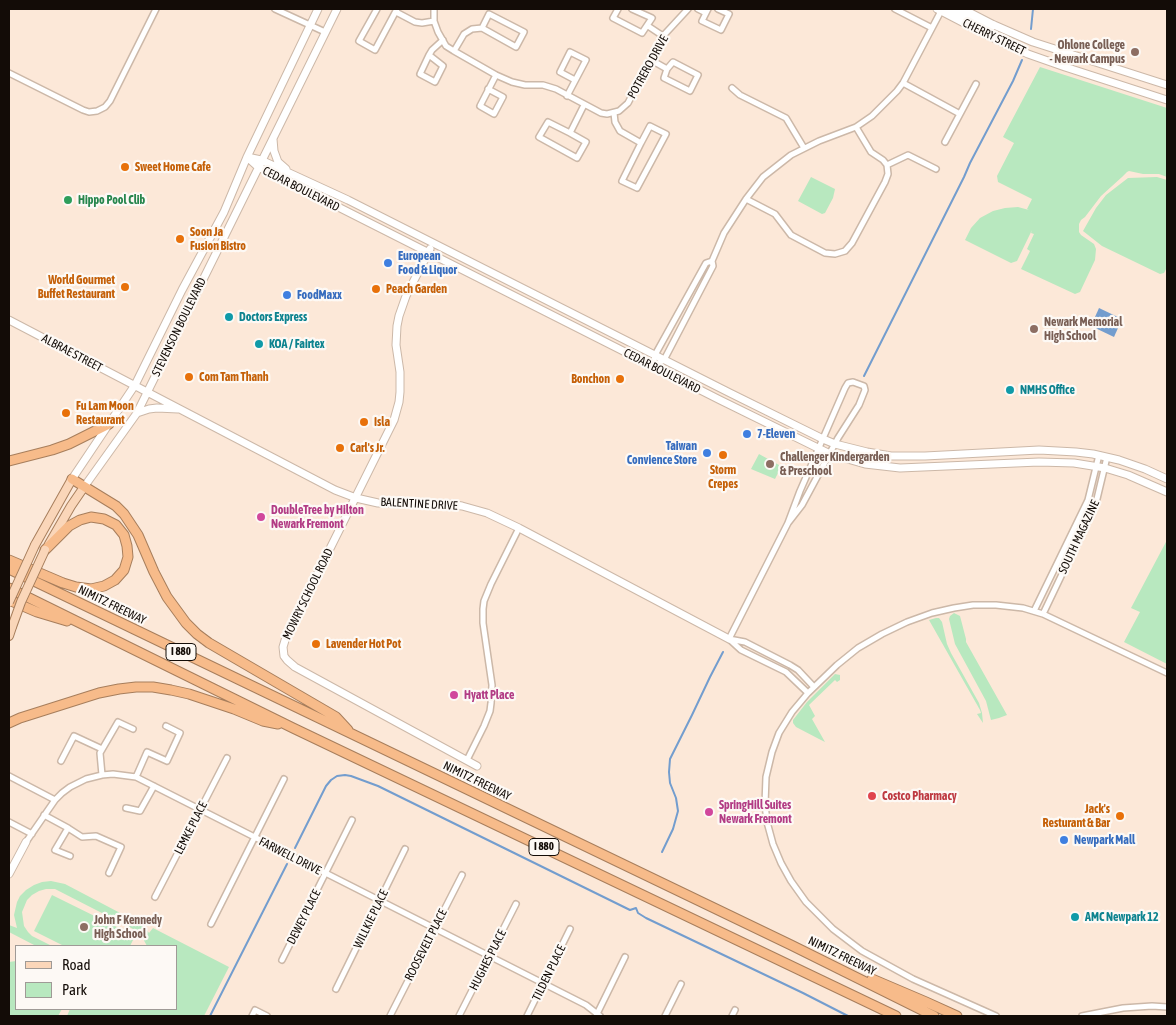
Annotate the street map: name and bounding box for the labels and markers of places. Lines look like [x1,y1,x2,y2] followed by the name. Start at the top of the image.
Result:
[1050,38,1125,66] place label: Ohlone College - Newark Campus
[1129,46,1141,58] marker: Ohlone College - Newark Campus
[135,160,211,174] place label: Sweet Home Cafe
[119,161,131,173] marker: Sweet Home Cafe
[78,193,145,207] place label: Hippo Pool Clib
[62,194,74,206] marker: Hippo Pool Clib
[190,225,246,253] place label: Soon Ja Fusion Bistro
[174,233,186,245] marker: Soon Ja Fusion Bistro
[398,249,457,277] place label: European Food & Liquor
[382,257,394,269] marker: European Food & Liquor
[38,273,115,301] place label: World Gourmet Buffet Restaurant
[119,281,131,293] marker: World Gourmet Buffet Restaurant
[386,282,447,296] place label: Peach Garden
[370,283,382,295] marker: Peach Garden
[297,288,342,302] place label: FoodMaxx
[281,289,293,301] marker: FoodMaxx
[239,310,307,324] place label: Doctors Express
[223,311,235,323] marker: Doctors Express
[1044,315,1122,343] place label: Newark Memorial High School
[1028,323,1040,335] marker: Newark Memorial High School
[269,337,325,351] place label: KOA / Fairtex
[253,338,265,350] marker: KOA / Fairtex
[199,370,269,384] place label: Com Tam Thanh
[183,371,195,383] marker: Com Tam Thanh
[571,372,610,386] place label: Bonchon
[614,373,626,385] marker: Bonchon
[1020,383,1075,397] place label: NMHS Office
[1004,384,1016,396] marker: NMHS Office
[76,399,134,427] place label: Fu Lam Moon Restaurant
[60,407,72,419] marker: Fu Lam Moon Restaurant
[374,415,390,429] place label: Isla
[358,416,370,428] marker: Isla
[757,427,795,441] place label: 7-Eleven
[741,428,753,440] marker: 7-Eleven
[627,439,697,467] place label: Taiwan Convience Store
[350,441,385,455] place label: Carl's Jr.
[334,442,346,454] marker: Carl's Jr.
[701,447,713,459] marker: Taiwan Convience Store
[717,449,729,461] marker: Storm Crepes
[780,450,890,478] place label: Challenger Kindergarden & Preschool
[764,458,776,470] marker: Challenger Kindergarden & Preschool
[708,463,738,491] place label: Storm Crepes
[271,503,364,531] place label: DoubleTree by Hilton Newark Fremont
[255,511,267,523] marker: DoubleTree by Hilton Newark Fremont
[326,637,401,651] place label: Lavender Hot Pot
[310,638,322,650] marker: Lavender Hot Pot
[464,688,514,702] place label: Hyatt Place
[448,689,460,701] marker: Hyatt Place
[882,789,957,803] place label: Costco Pharmacy
[866,790,878,802] marker: Costco Pharmacy
[719,798,792,826] place label: SpringHill Suites Newark Fremont
[1043,802,1110,830] place label: Jack's Resturant & Bar
[703,806,715,818] marker: SpringHill Suites Newark Fremont
[1114,810,1126,822] marker: Jack's Resturant & Bar
[1074,833,1135,847] place label: Newpark Mall
[1058,834,1070,846] marker: Newpark Mall
[1085,910,1159,924] place label: AMC Newpark 12
[1069,911,1081,923] marker: AMC Newpark 12
[94,913,162,941] place label: John F Kennedy High School
[78,921,90,933] marker: John F Kennedy High School

